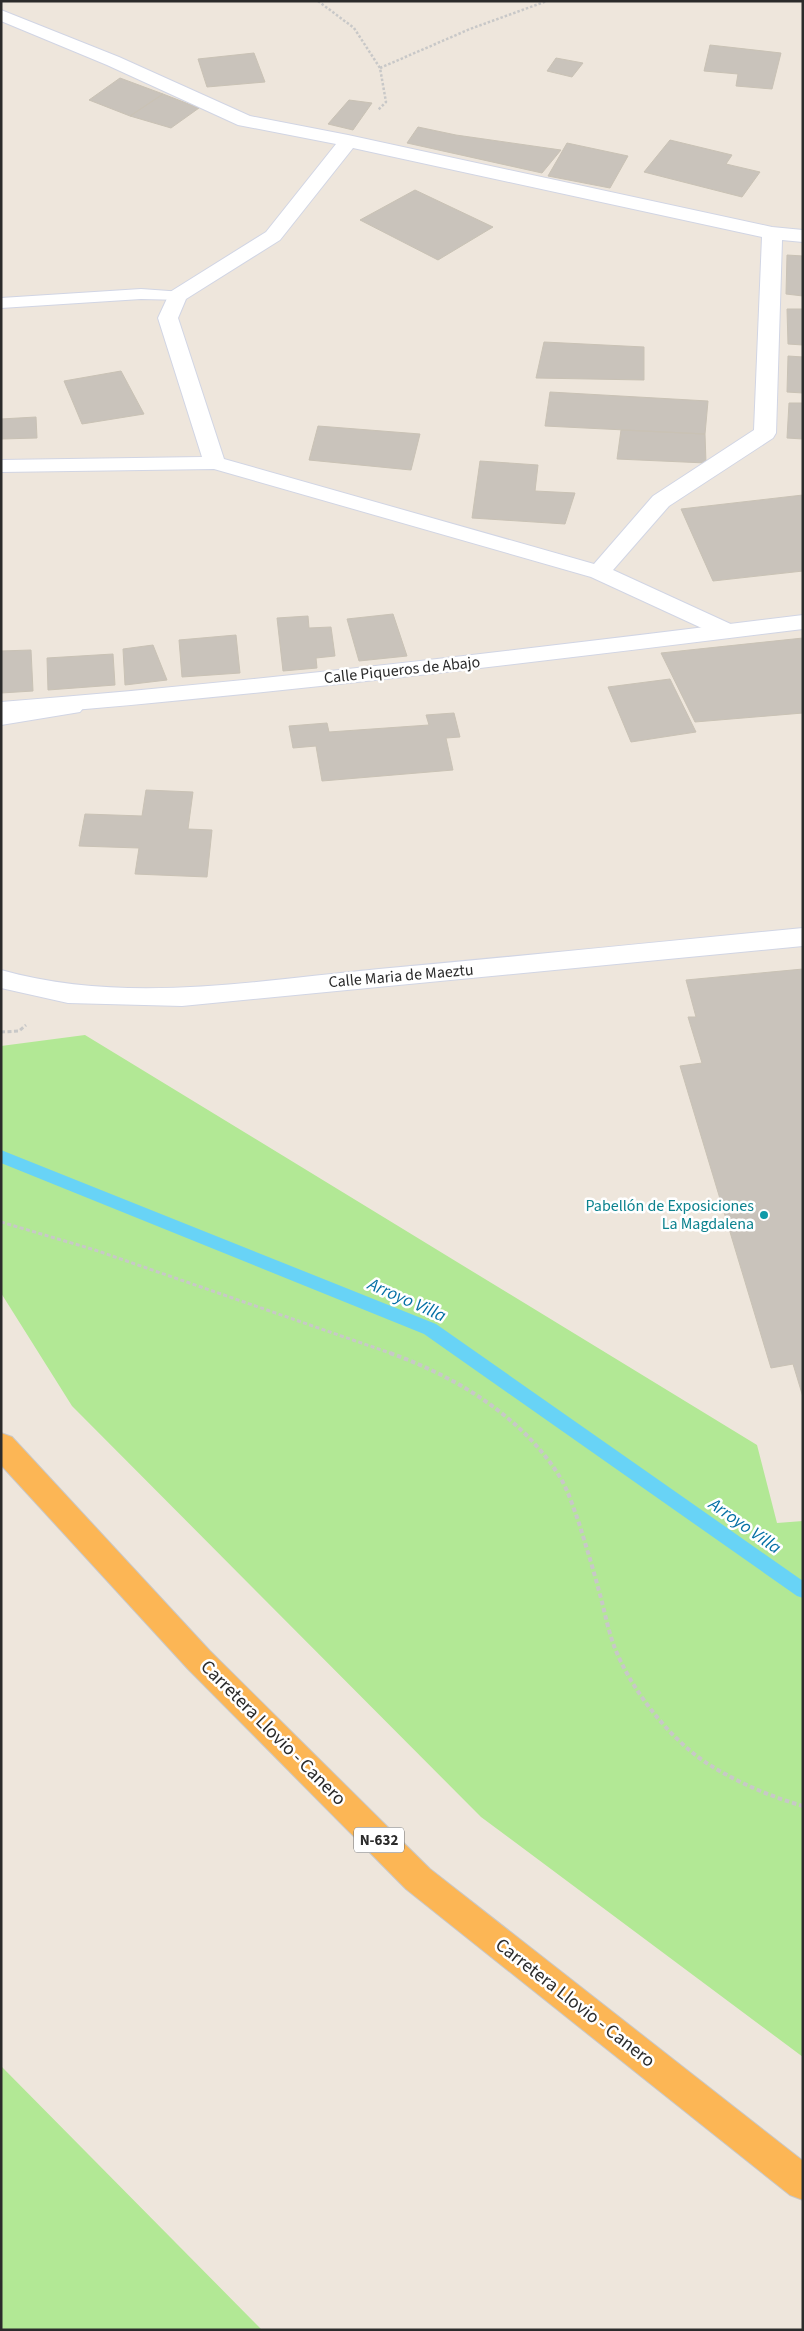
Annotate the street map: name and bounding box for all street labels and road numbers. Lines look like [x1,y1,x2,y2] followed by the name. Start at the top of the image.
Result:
[323,651,481,689] street label: Calle Piqueros de Abajo
[328,959,474,993] street label: Calle Maria de Maeztu
[194,1654,352,1812] street label: Carretera Llovio - Canero
[354,1828,404,1852] road number: N-632
[489,1932,661,2074] street label: Carretera Llovio - Canero

